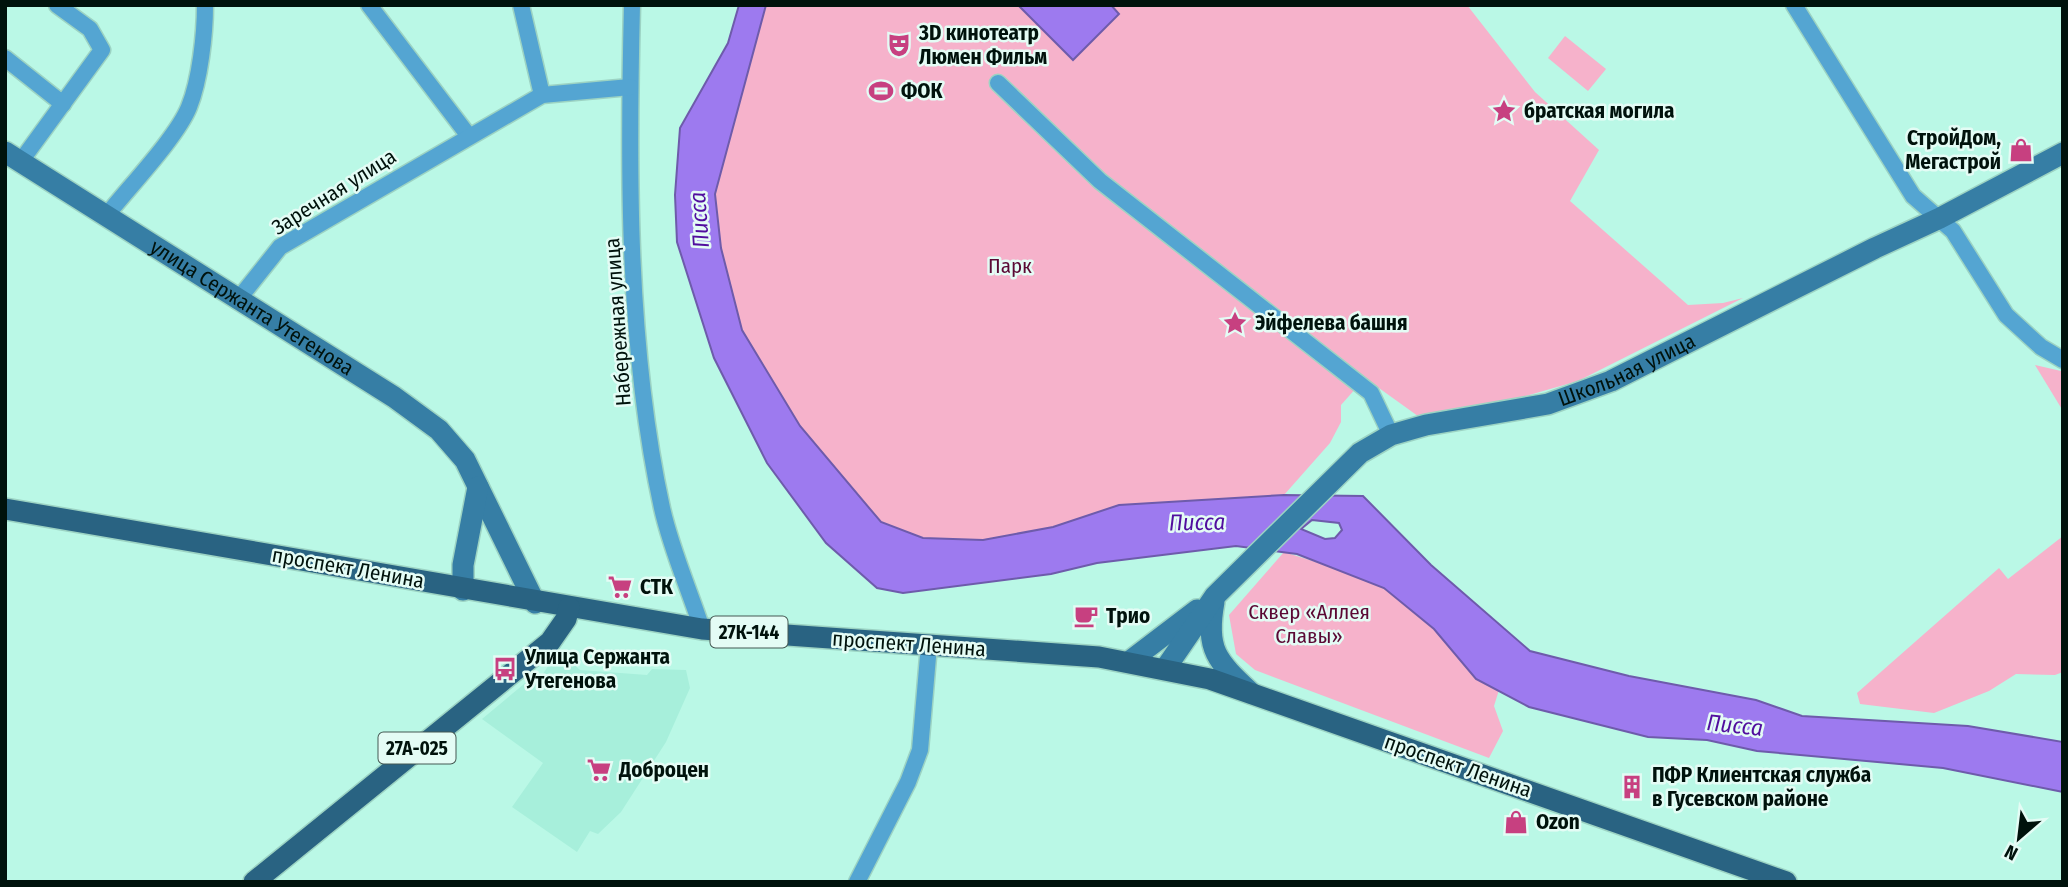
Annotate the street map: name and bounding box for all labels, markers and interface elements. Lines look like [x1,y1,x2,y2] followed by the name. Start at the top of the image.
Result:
[918,20,1047,70] place label: 3D кинотеатр Люмен Фильм
[885,31,913,59] theatre icon: 3D кинотеатр Люмен Фильм
[867,77,895,105] sports icon: ФОК
[901,78,943,104] place label: ФОК
[1490,97,1518,125] place icon: братская могила
[1524,98,1674,124] place label: братская могила
[1905,125,2001,175] place label: СтройДом, Мегастрой
[2007,136,2035,164] shop icon: СтройДом, Мегастрой
[267,143,401,241] street label: Заречная улица
[683,191,715,249] water label: Писса
[145,234,359,381] street label: улица Сержанта Утегенова
[599,237,637,407] street label: Набережная улица
[988,253,1032,279] park label: Парк
[1221,309,1249,337] place icon: Эйфелева башня
[1255,310,1408,336] place label: Эйфелева башня
[1555,328,1700,412] street label: Школьная улица
[1169,508,1225,536] water label: Писса
[270,542,426,594] street label: проспект Ленина
[606,573,634,601] supermarket icon: СТК
[640,574,674,600] place label: СТК
[1248,599,1370,649] park label: Сквер «Аллея Славы»
[1072,602,1100,630] cafe icon: Трио
[1106,603,1150,629] place label: Трио
[710,617,788,648] road number: 27К-144
[831,626,987,662] street label: проспект Ленина
[524,644,670,694] place label: Улица Сержанта Утегенова
[491,655,519,683] bus stop icon: Улица Сержанта Утегенова
[1705,708,1765,742] water label: Писса
[1381,729,1535,803] street label: проспект Ленина
[378,733,456,764] road number: 27А-025
[585,756,613,784] supermarket icon: Доброцен
[618,757,709,783] place label: Доброцен
[1652,762,1871,812] place label: ПФР Клиентская служба в Гусевском районе
[1618,773,1646,801] building icon: ПФР Клиентская служба в Гусевском районе
[1984,803,2054,873] north arrow
[1502,808,1530,836] shop icon: Ozon
[1536,809,1580,835] place label: Ozon
[2001,840,2022,865] text: N

